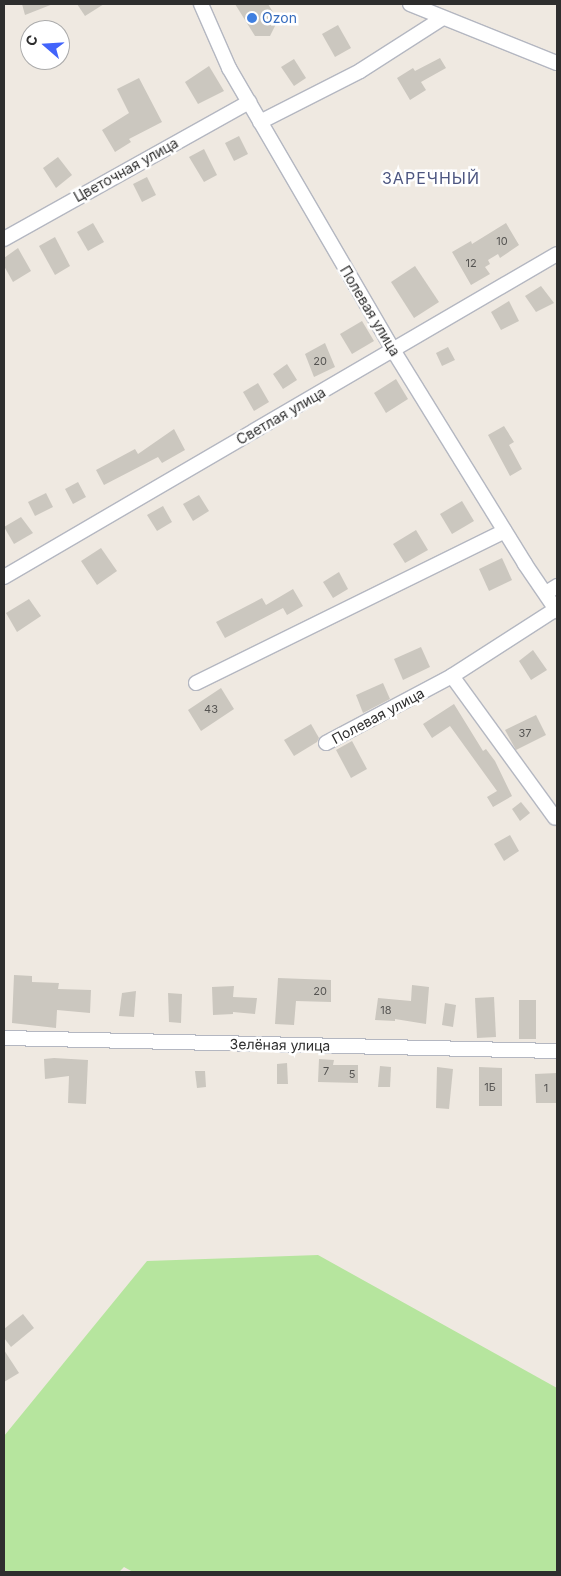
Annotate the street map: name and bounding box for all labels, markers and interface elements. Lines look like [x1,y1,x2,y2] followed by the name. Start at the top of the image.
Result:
[262,10,297,26] place label: Ozon
[246,12,258,24] marker: Ozon
[20,20,70,70] north arrow
[22,33,41,48] text: С
[71,134,181,206] street label: Цветочная улица
[381,168,481,188] district label: ЗАРЕЧНЫЙ
[496,234,508,248] house number: 10
[465,256,477,270] house number: 12
[336,263,404,359] street label: Полевая улица
[313,354,327,368] house number: 20
[233,384,329,448] street label: Светлая улица
[329,685,427,747] street label: Полевая улица
[204,702,218,716] house number: 43
[518,726,532,740] house number: 37
[313,984,327,998] house number: 20
[380,1003,392,1017] house number: 18
[230,1036,330,1054] street label: Зелёная улица
[323,1064,329,1078] house number: 7
[349,1067,355,1081] house number: 5
[484,1080,496,1094] house number: 1Б
[544,1081,548,1095] house number: 1

